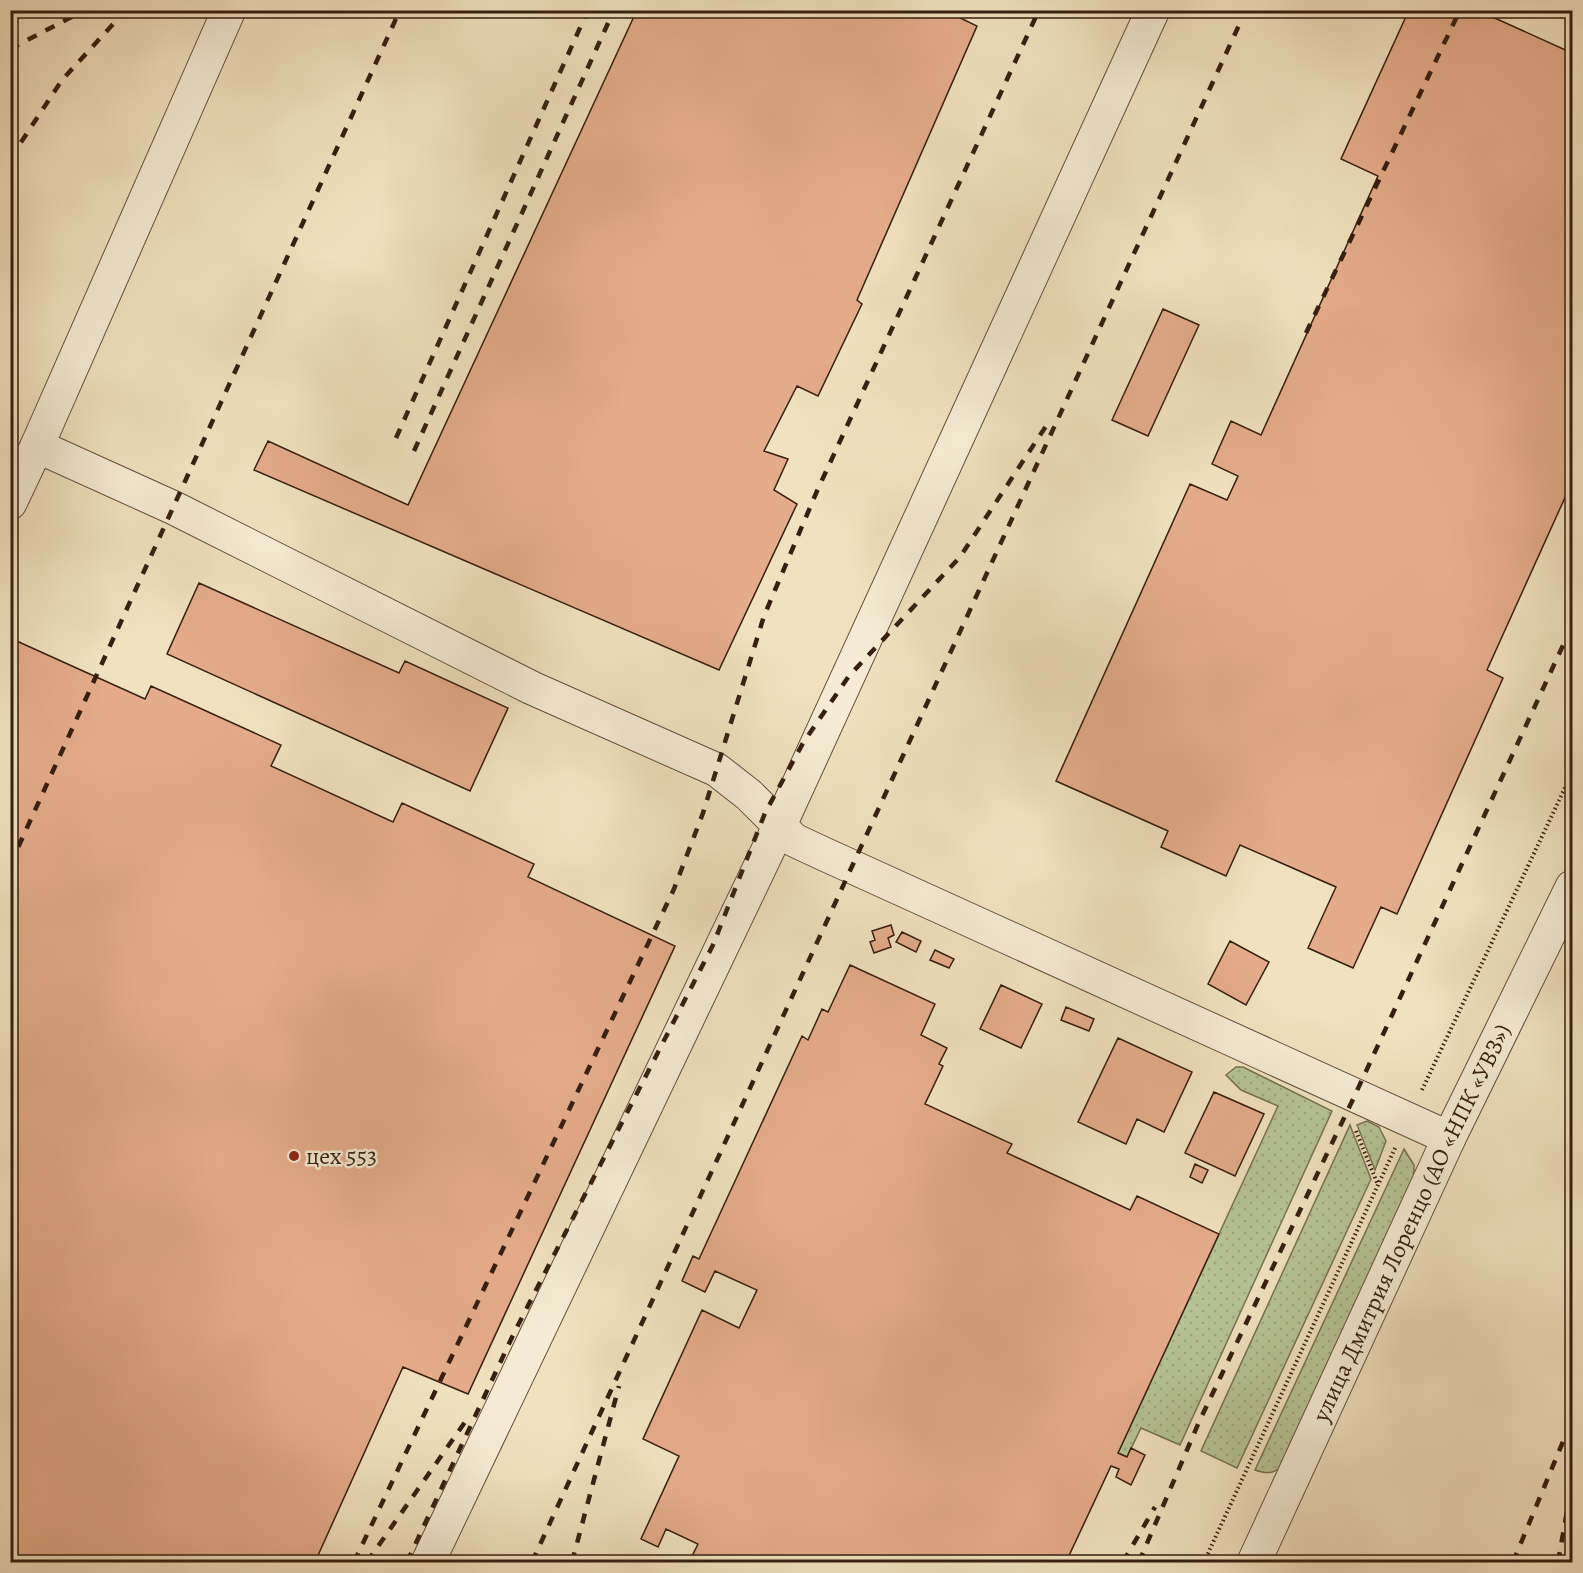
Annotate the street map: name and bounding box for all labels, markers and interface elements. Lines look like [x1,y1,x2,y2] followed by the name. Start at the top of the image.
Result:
[1304,1019,1518,1428] street label: улица Дмитрия Лоренцо (АО «НПК «УВЗ»)
[306,1140,377,1172] place label: цех 553
[287,1149,301,1163] marker: цех 553

